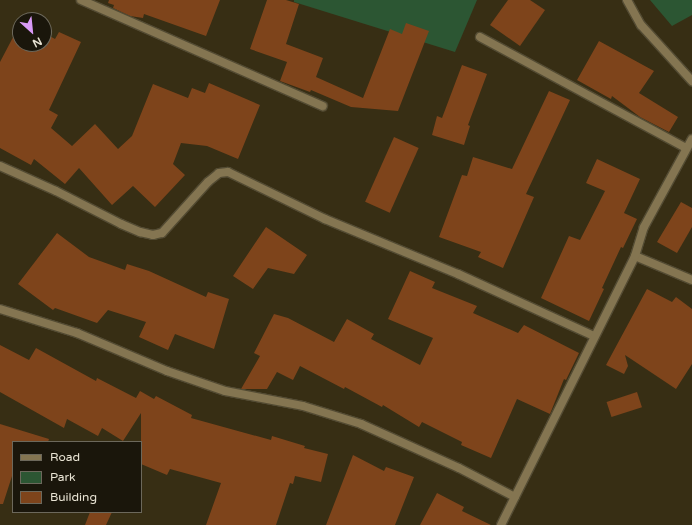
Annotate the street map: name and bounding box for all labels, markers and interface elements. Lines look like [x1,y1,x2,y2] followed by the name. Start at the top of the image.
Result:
[12,12,52,52] north arrow
[30,34,44,50] text: N
[12,441,142,513] legend
[50,450,80,464] text: Road
[50,470,76,484] text: Park
[50,490,97,504] text: Building

